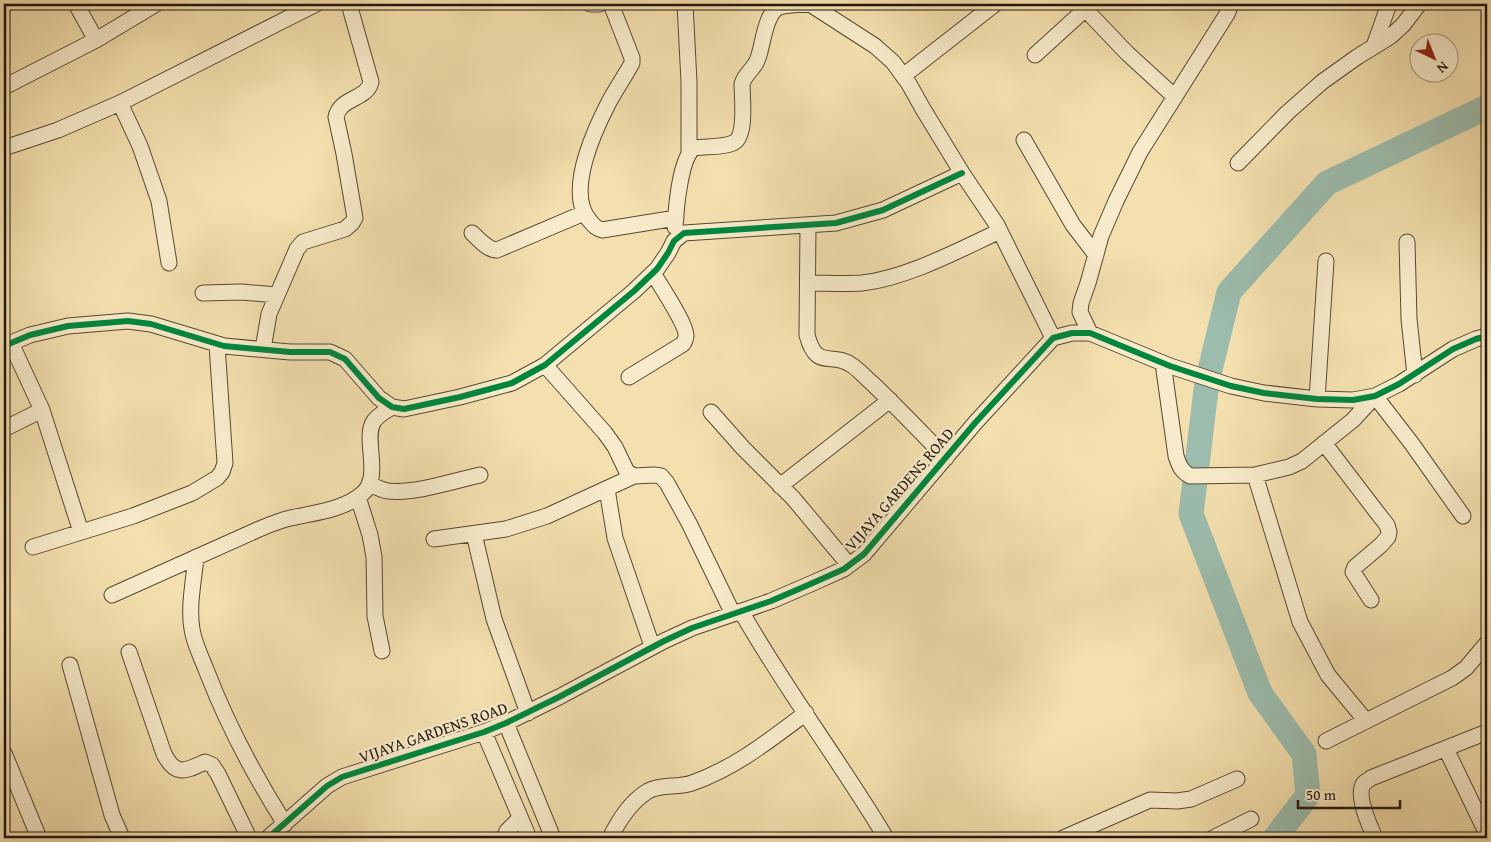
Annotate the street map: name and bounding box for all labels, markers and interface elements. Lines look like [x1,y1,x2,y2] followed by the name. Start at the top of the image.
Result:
[1408,32,1458,82] north arrow
[1432,57,1453,78] text: N
[839,422,959,556] street label: VIJAYA GARDENS ROAD
[355,695,511,769] street label: VIJAYA GARDENS ROAD
[1298,777,1401,809] scale bar
[1306,784,1337,805] text: 50 m

